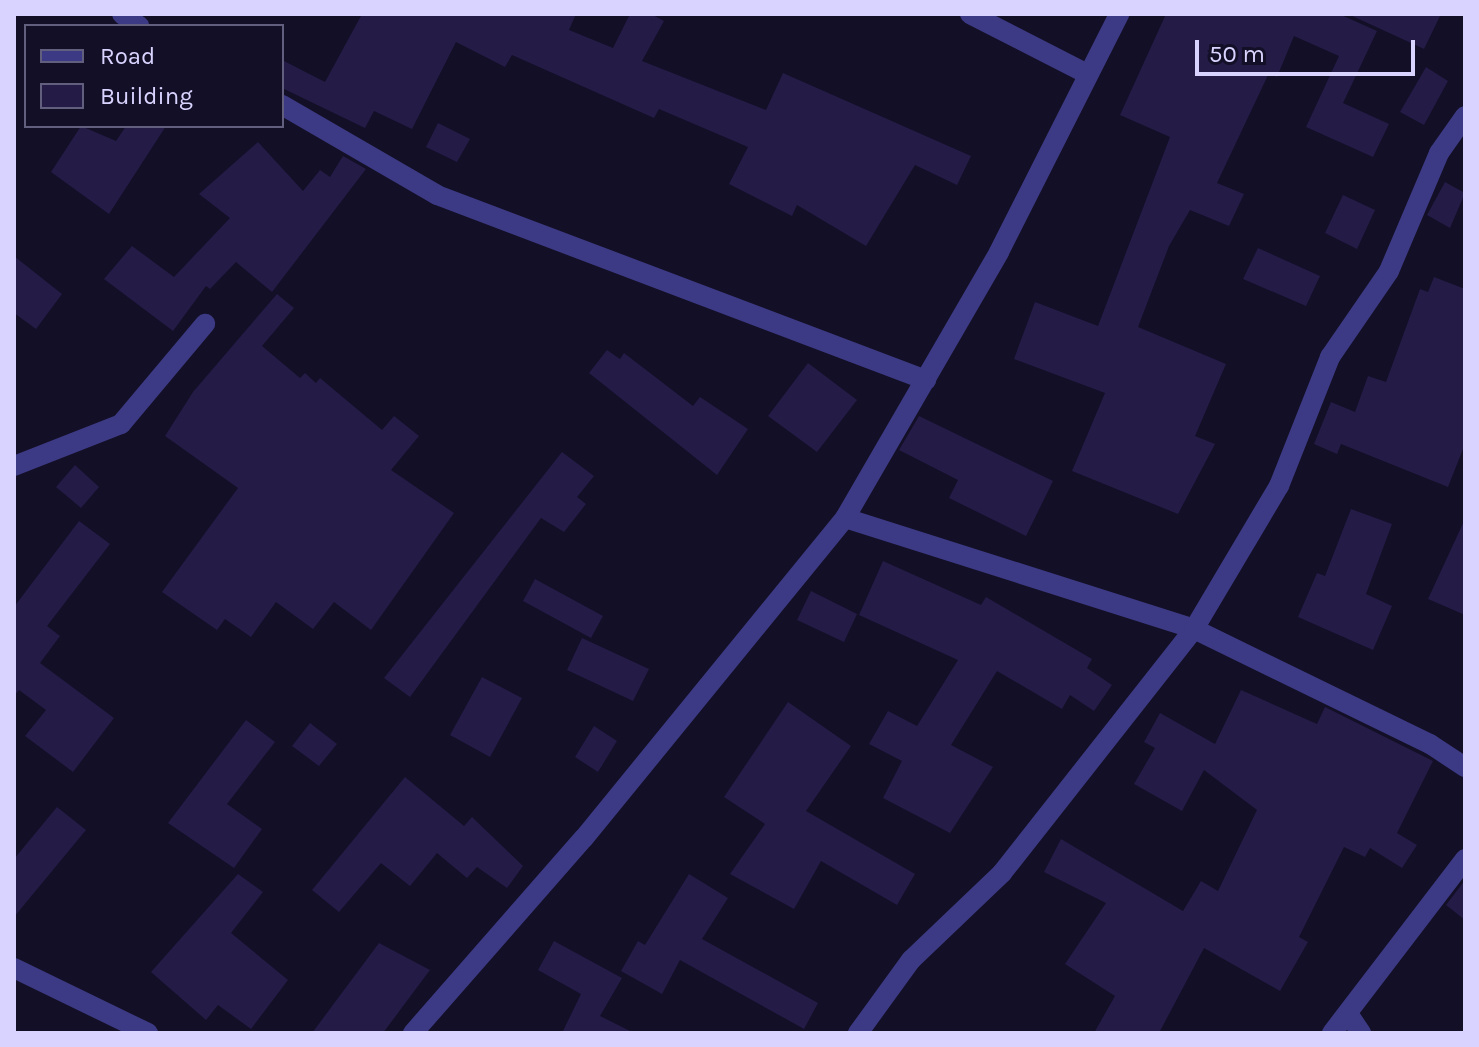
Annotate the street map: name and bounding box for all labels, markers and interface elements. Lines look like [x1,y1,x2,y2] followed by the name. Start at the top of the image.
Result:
[24,24,284,128] legend
[1199,24,1419,74] scale bar
[1209,40,1265,68] text: 50 m
[100,42,155,70] text: Road
[100,82,193,110] text: Building

